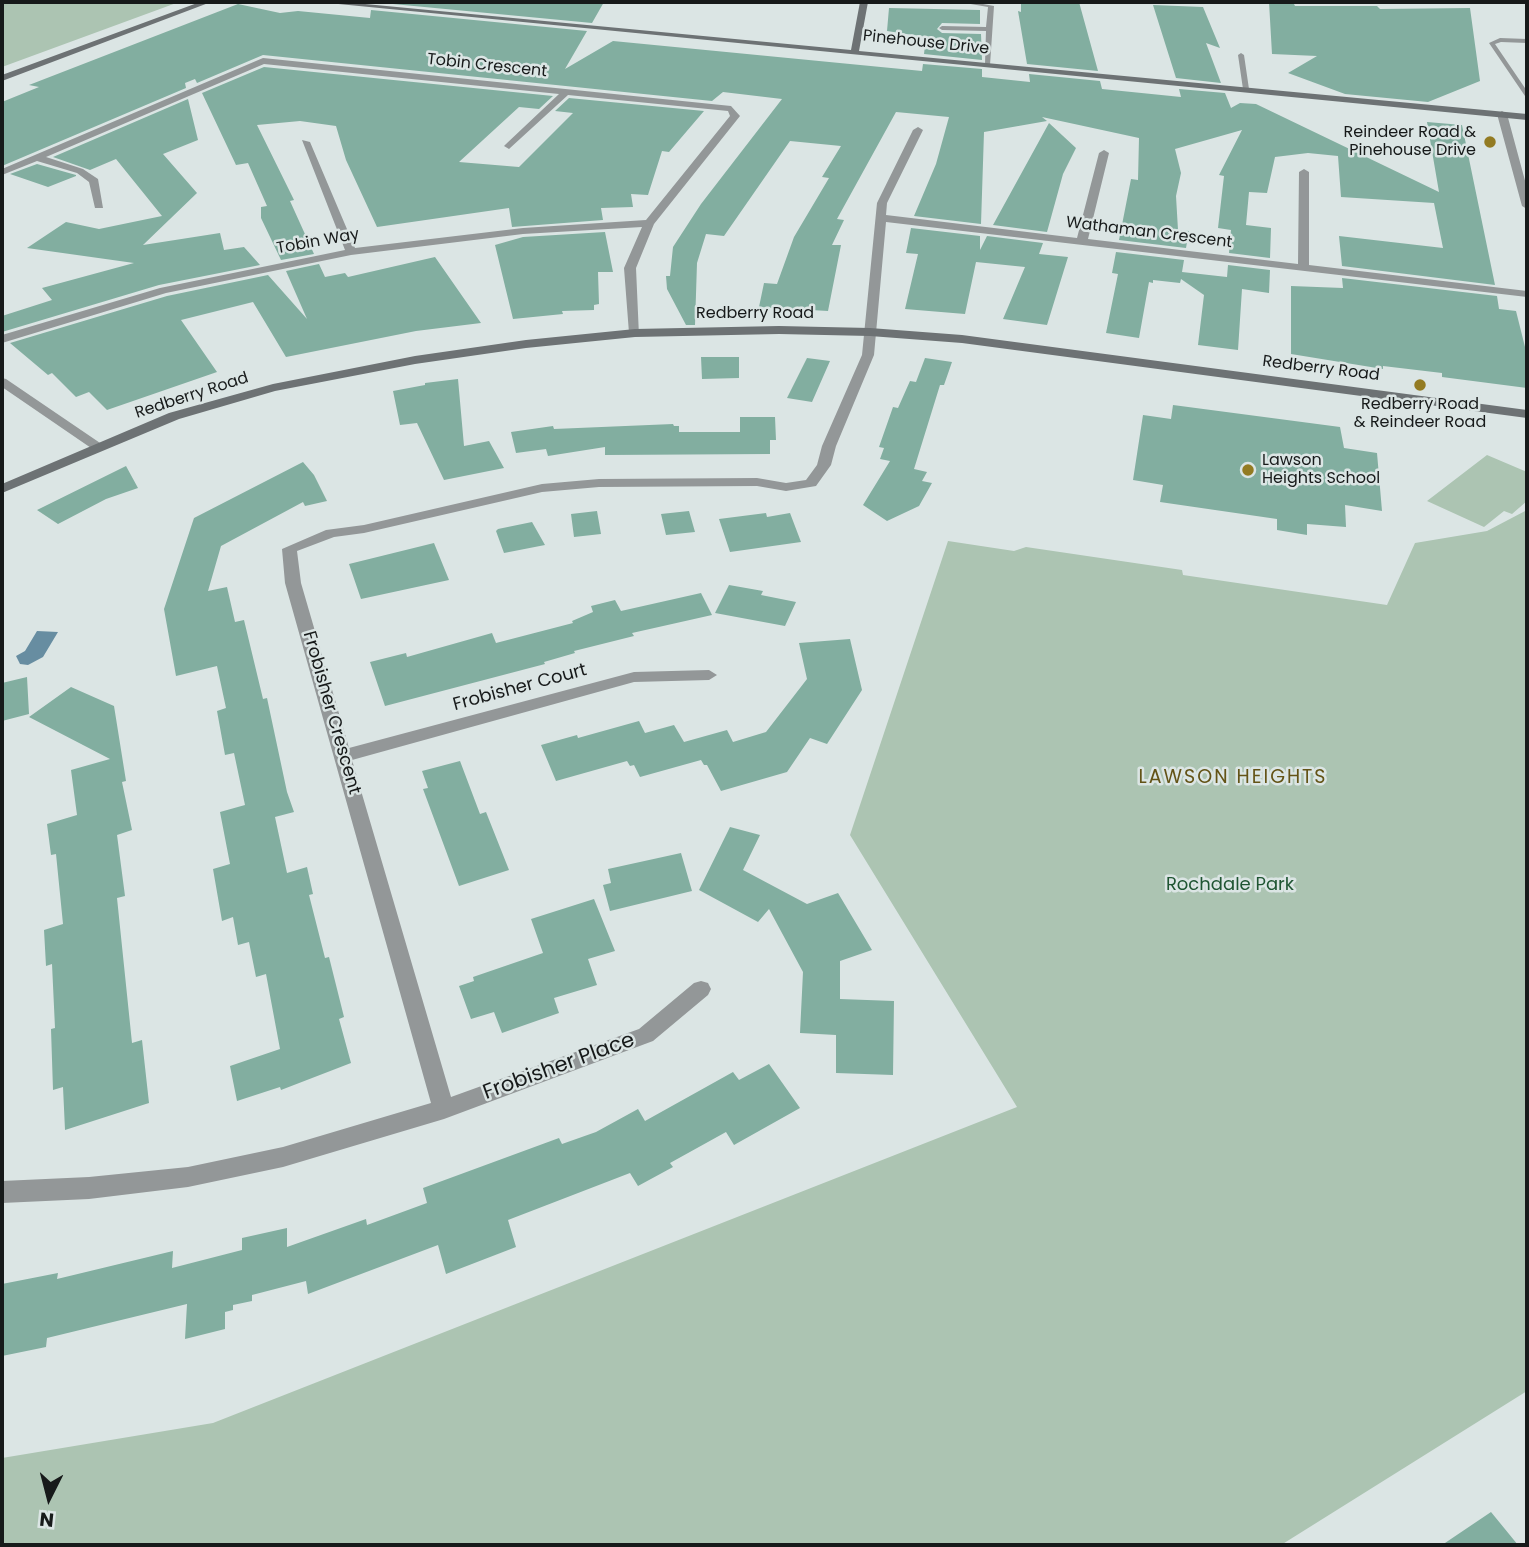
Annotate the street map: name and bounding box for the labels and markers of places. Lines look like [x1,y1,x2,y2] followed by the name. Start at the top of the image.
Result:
[1344,123,1476,161] place label: Reindeer Road & Pinehouse Drive
[1482,134,1498,150] marker: Reindeer Road & Pinehouse Drive
[1412,377,1428,393] marker: Redberry Road & Reindeer Road
[1354,395,1486,433] place label: Redberry Road & Reindeer Road
[1262,451,1380,489] place label: Lawson Heights School
[1240,462,1256,478] marker: Lawson Heights School

